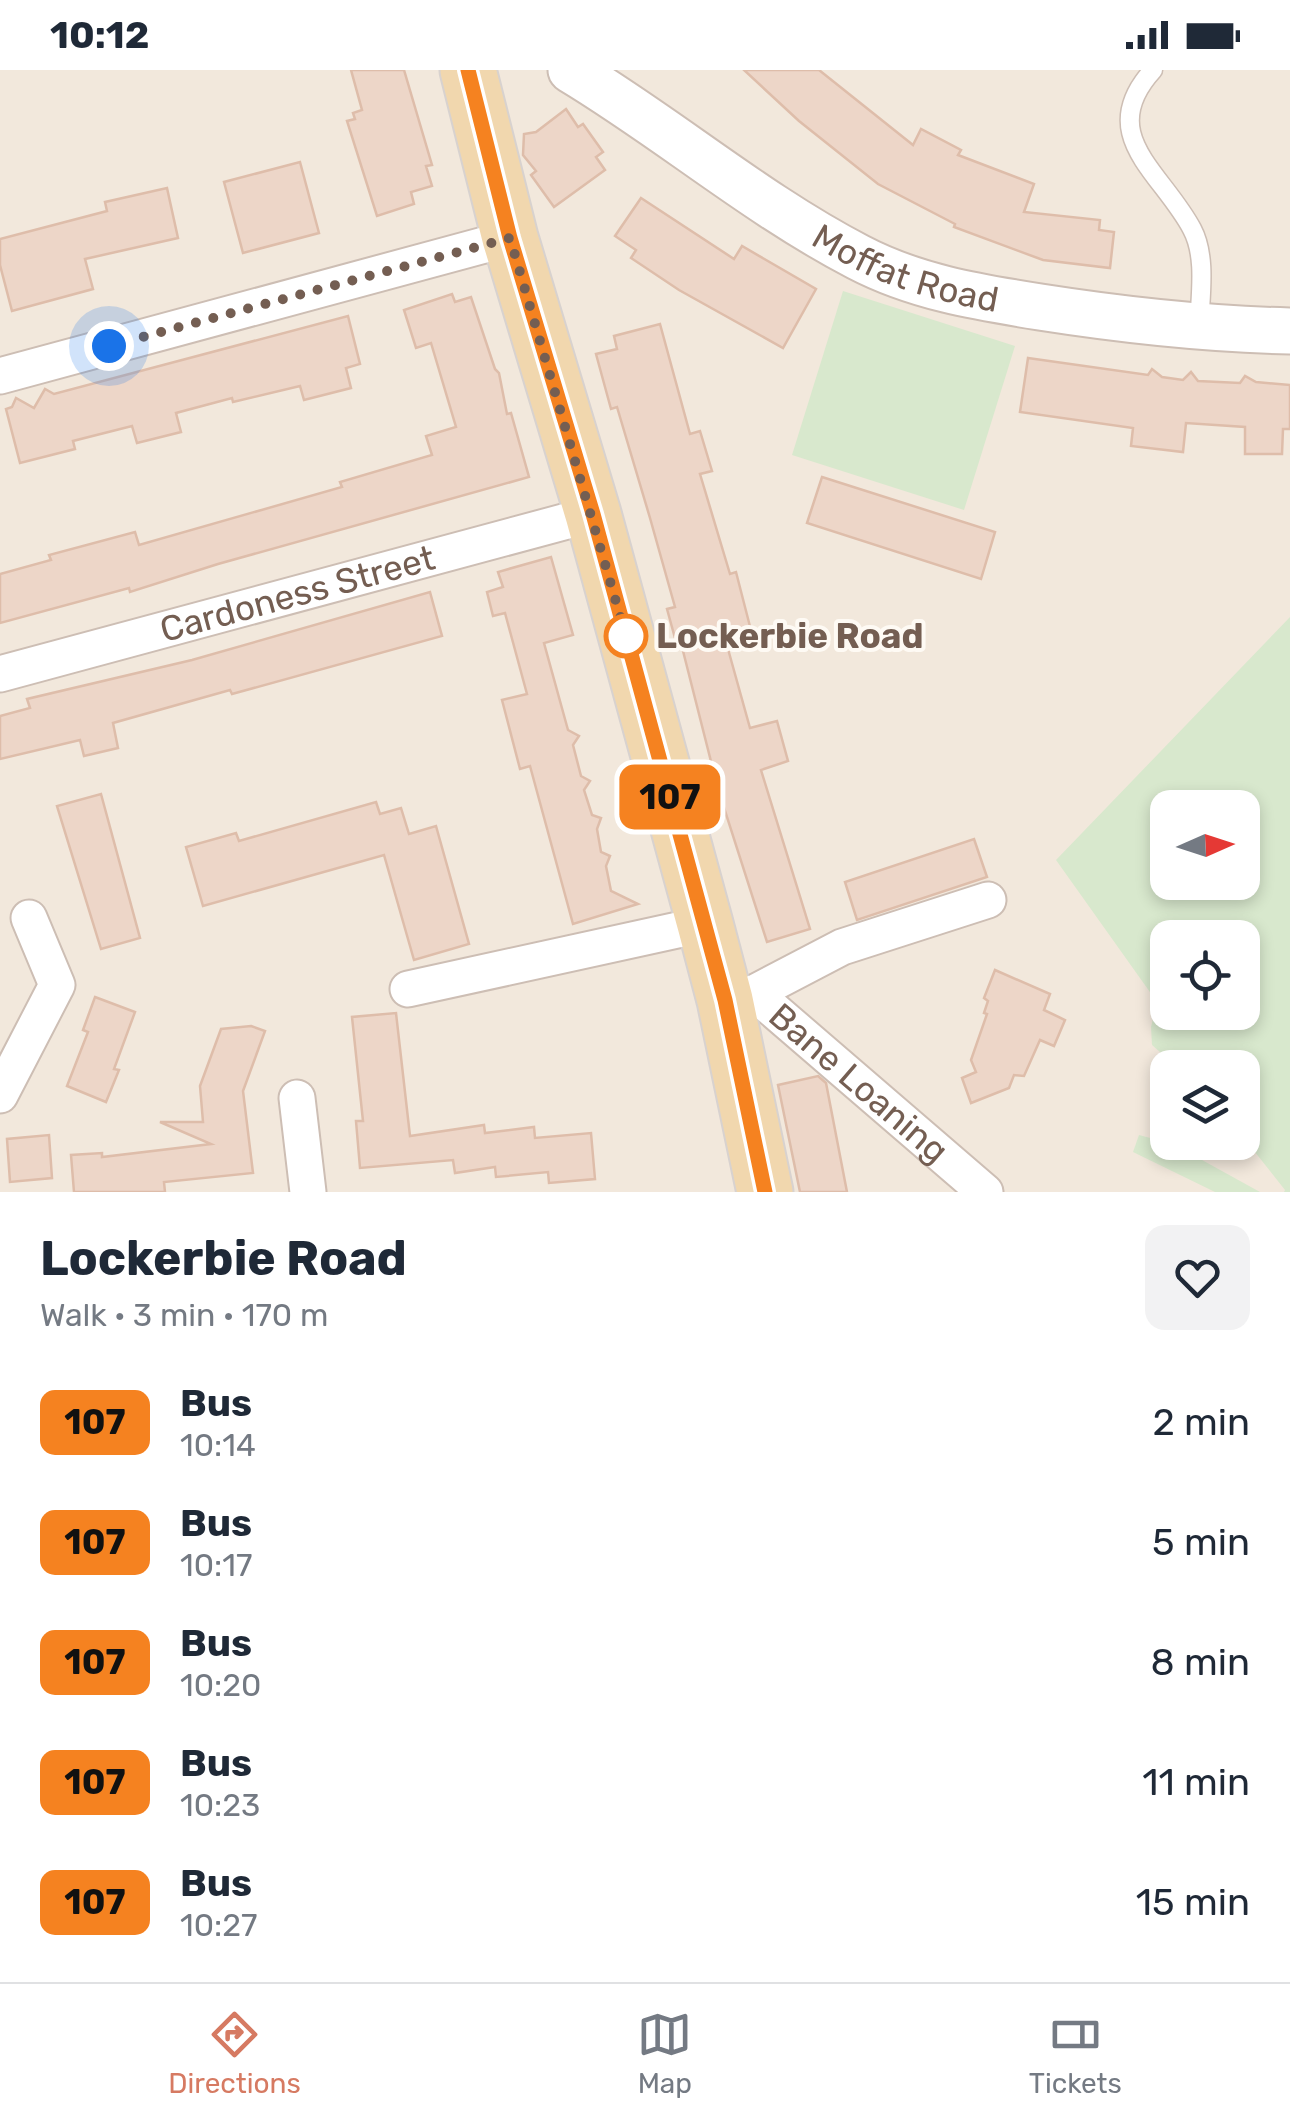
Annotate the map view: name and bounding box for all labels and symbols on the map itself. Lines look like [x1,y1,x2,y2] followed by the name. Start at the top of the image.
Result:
[805,215,1002,321] street label: Moffat Road
[84,321,134,371] your location
[155,537,439,651] street label: Cardoness Street
[605,615,647,657] marker: Lockerbie Road
[656,615,924,657] place label: Lockerbie Road
[612,764,728,830] line badge: 107
[1150,790,1260,900] north arrow
[761,995,957,1172] street label: Bane Loaning

